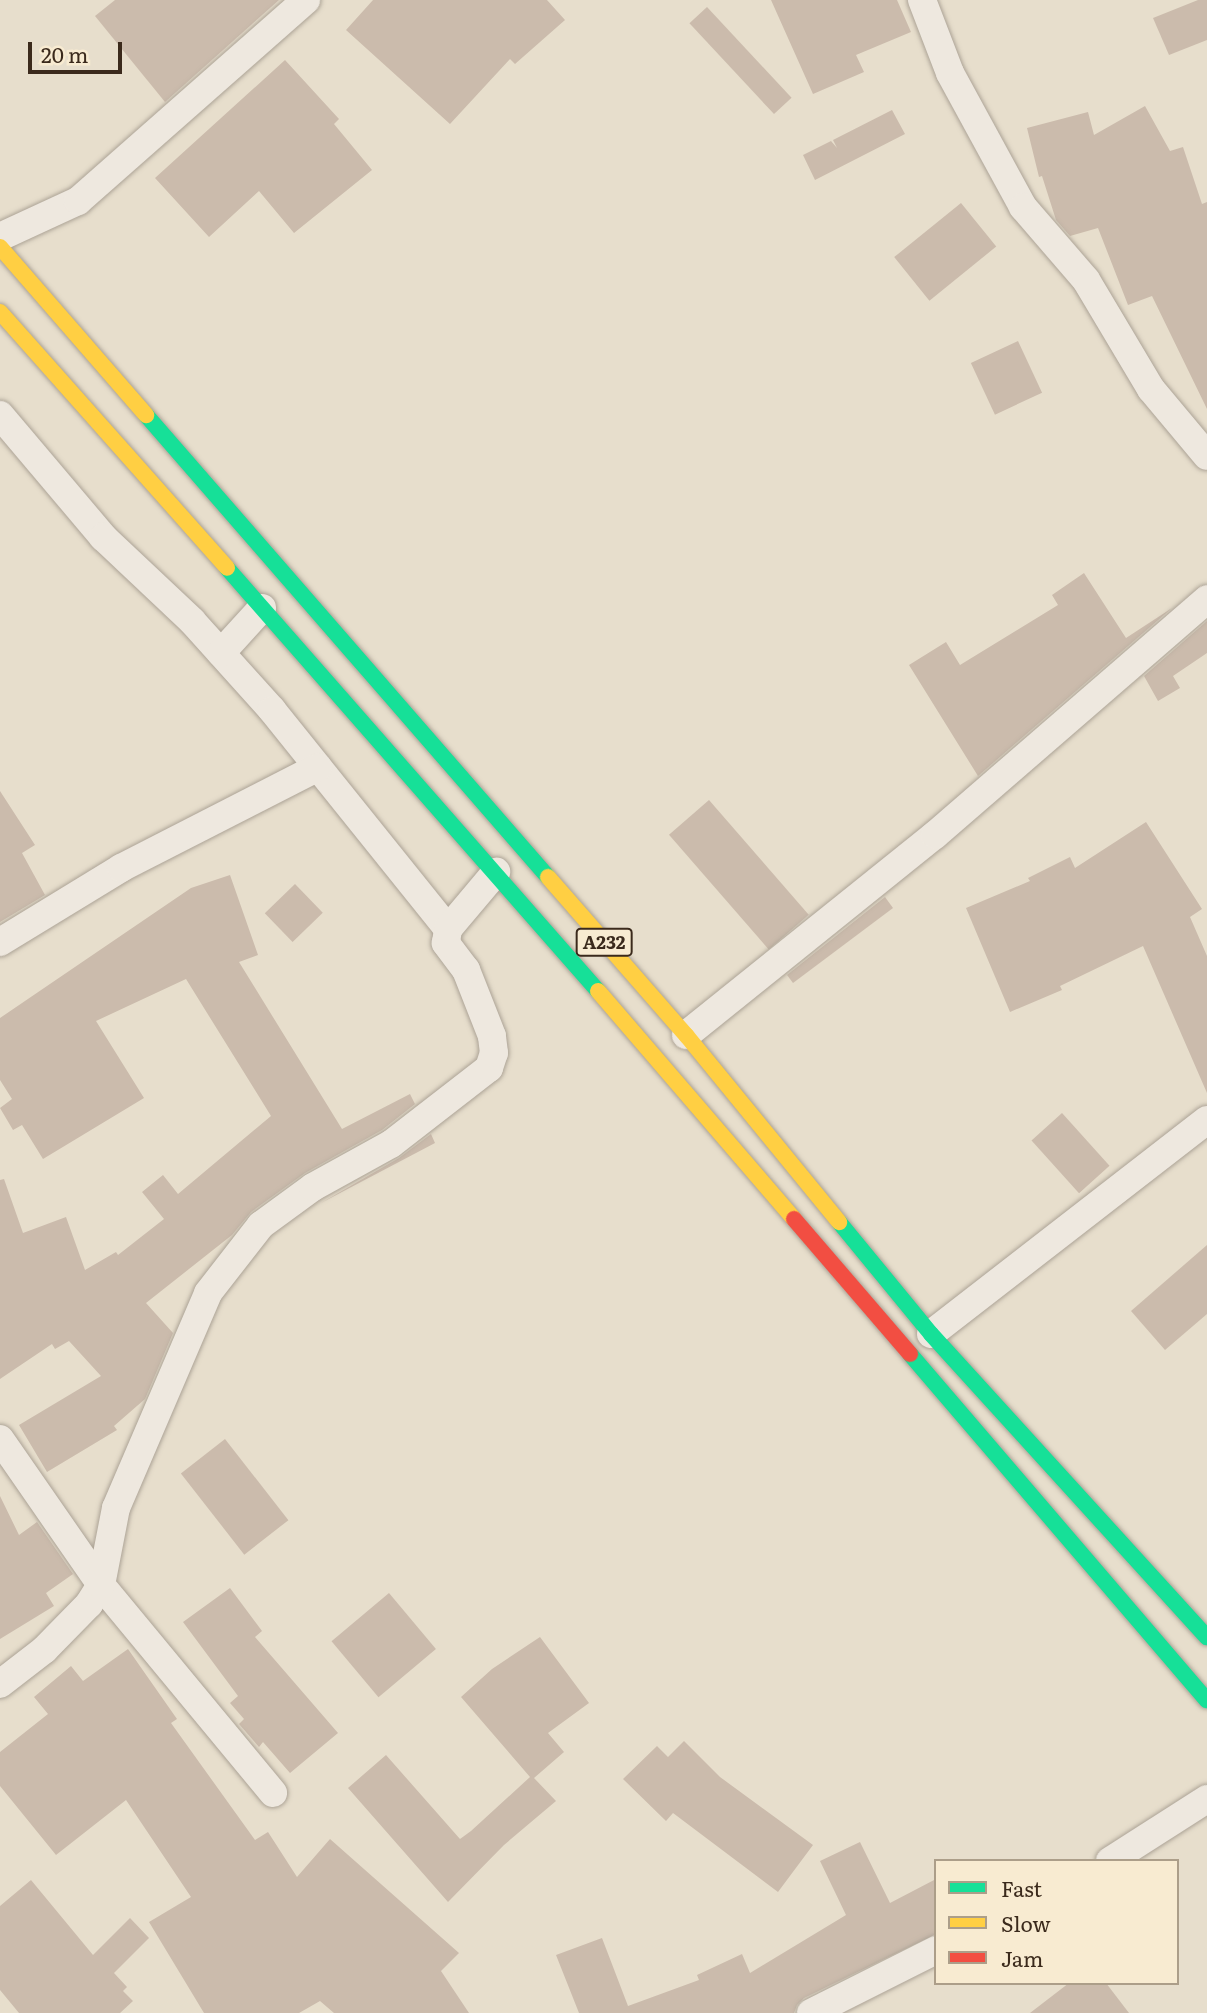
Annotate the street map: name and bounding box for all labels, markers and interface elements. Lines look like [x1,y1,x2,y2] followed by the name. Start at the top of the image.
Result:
[32,28,126,72] scale bar
[41,38,88,69] text: 20 m
[574,928,634,957] road number: A232
[934,1859,1179,1985] legend
[1001,1872,1042,1903] text: Fast
[1001,1907,1051,1938] text: Slow
[1001,1942,1043,1973] text: Jam

